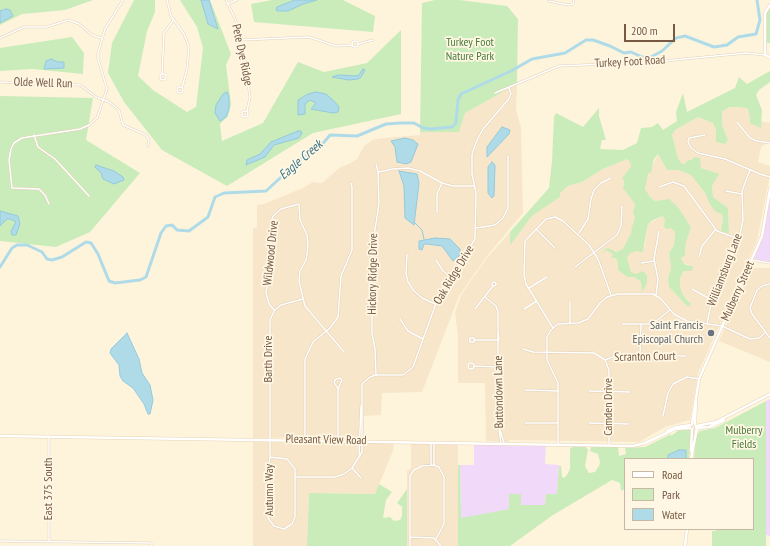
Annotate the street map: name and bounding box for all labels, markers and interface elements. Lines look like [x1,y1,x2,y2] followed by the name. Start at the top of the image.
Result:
[626,16,677,42] scale bar
[228,23,256,87] street label: Pete Dye Ridge
[631,23,658,38] text: 200 m
[446,36,494,64] park label: Turkey Foot Nature Park
[594,53,666,71] street label: Turkey Foot Road
[13,75,73,91] street label: Olde Well Run
[276,137,326,183] water label: Eagle Creek
[260,220,282,286] street label: Wildwood Drive
[705,232,745,308] street label: Williamsburg Lane
[365,233,381,315] street label: Hickory Ridge Drive
[431,243,477,307] street label: Oak Ridge Drive
[718,259,758,323] street label: Mulberry Street
[633,319,703,347] place label: Saint Francis Episcopal Church
[706,328,716,338] marker: Saint Francis Episcopal Church
[262,336,276,382] street label: Barth Drive
[614,349,676,365] street label: Scranton Court
[491,355,507,429] street label: Buttondown Lane
[602,378,616,436] street label: Camden Drive
[726,424,762,452] park label: Mulberry Fields
[285,432,367,448] street label: Pleasant View Road
[42,458,56,520] street label: East 375 South
[624,458,754,530] legend
[263,464,277,516] street label: Autumn Way
[662,467,682,482] text: Road
[662,487,680,502] text: Park
[662,507,686,522] text: Water

